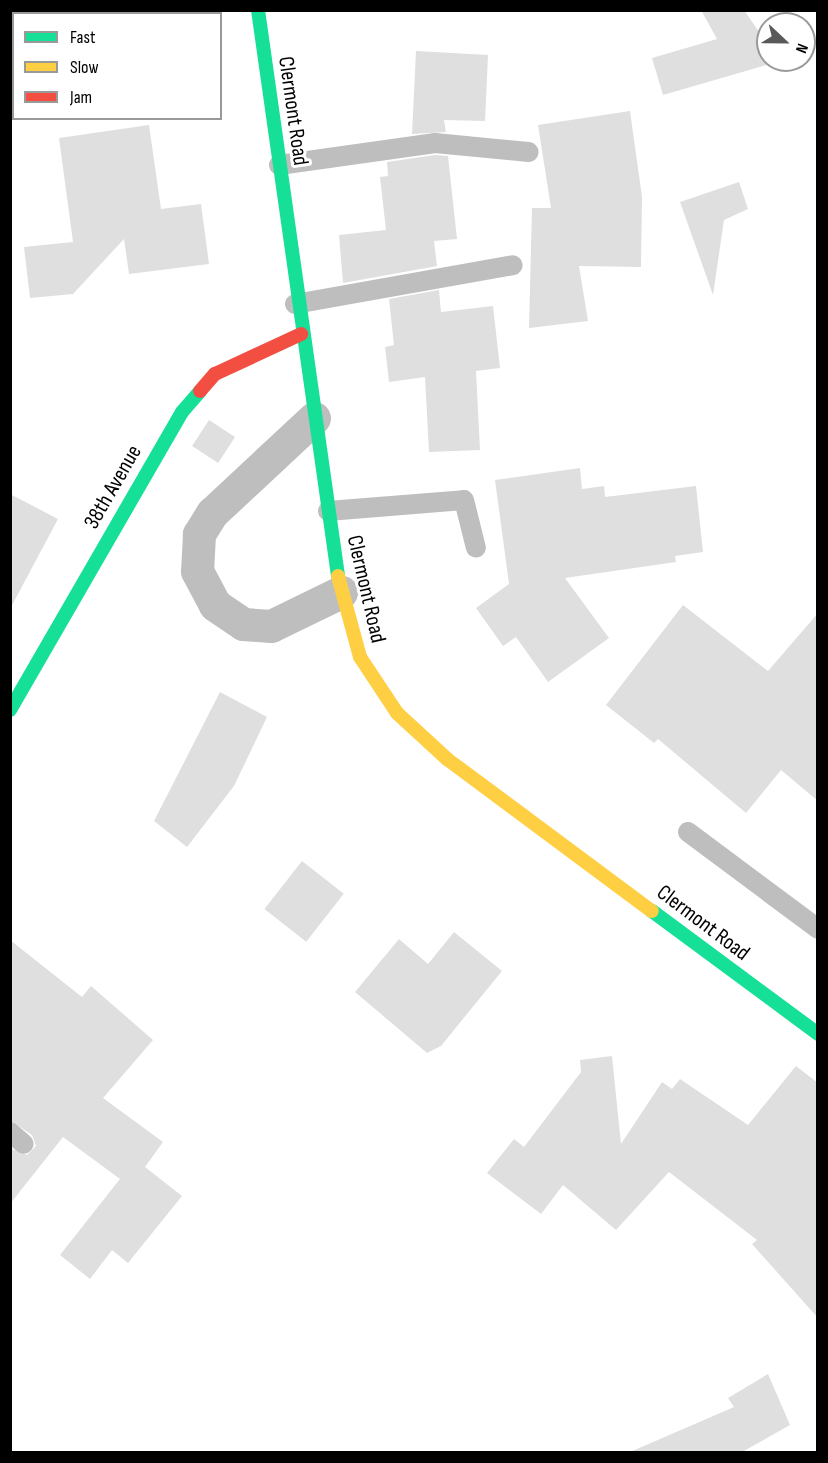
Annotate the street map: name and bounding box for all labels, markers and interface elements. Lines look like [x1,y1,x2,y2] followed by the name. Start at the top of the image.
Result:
[12,12,222,120] legend
[756,12,816,72] north arrow
[70,27,95,48] text: Fast
[791,41,812,56] text: N
[272,55,314,167] street label: Clermont Road
[70,57,99,78] text: Slow
[70,87,92,108] text: Jam
[79,440,147,534] street label: 38th Avenue
[341,533,391,645] street label: Clermont Road
[651,879,755,967] street label: Clermont Road

